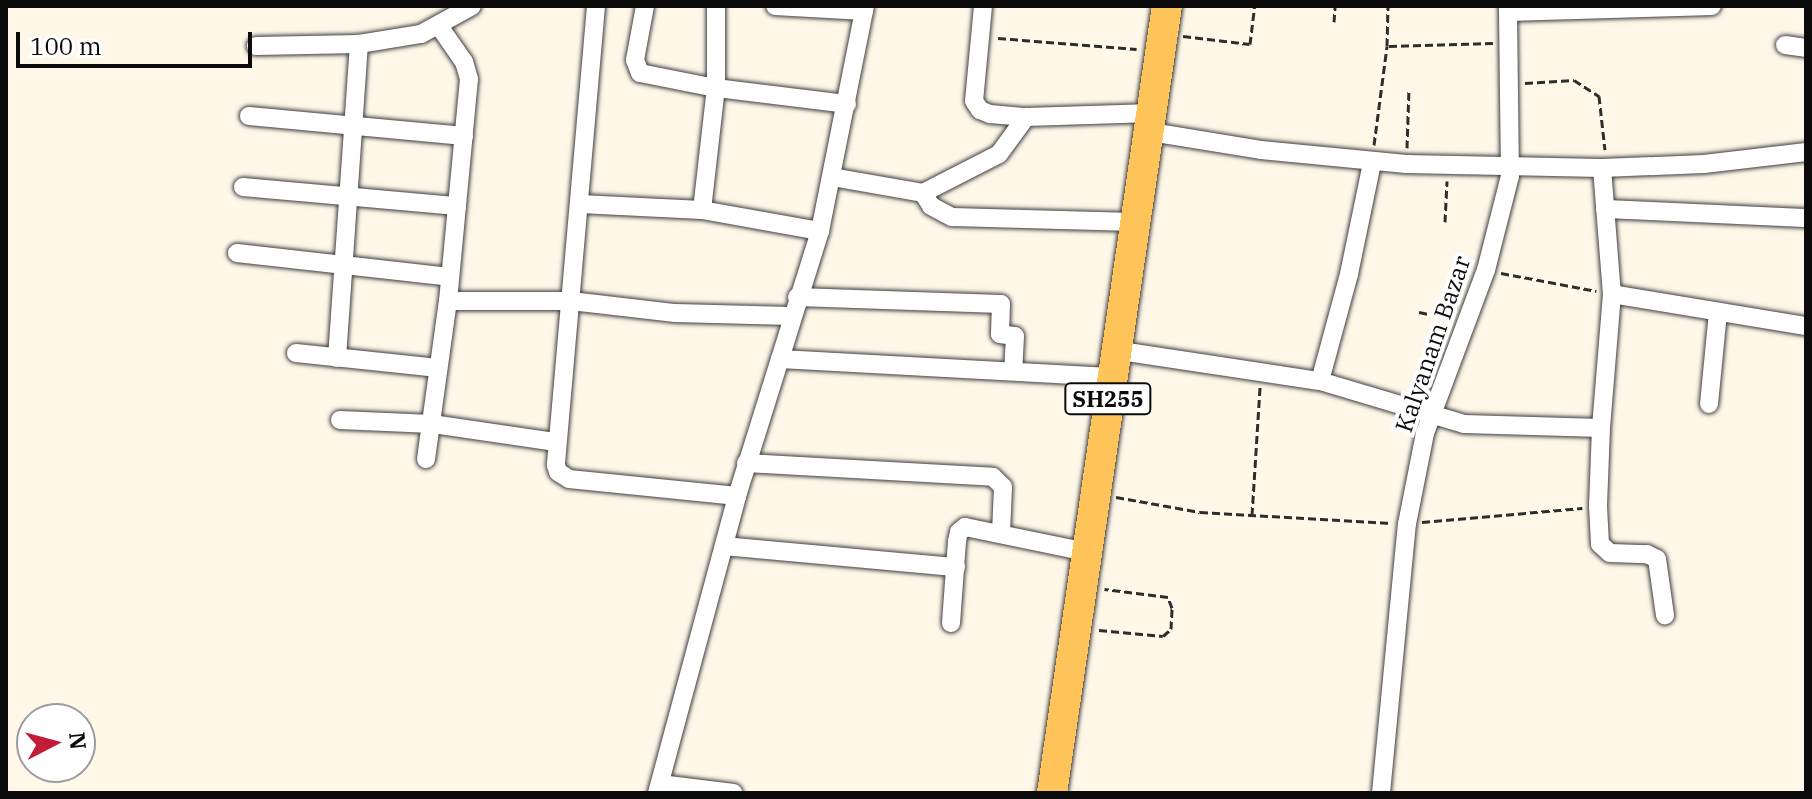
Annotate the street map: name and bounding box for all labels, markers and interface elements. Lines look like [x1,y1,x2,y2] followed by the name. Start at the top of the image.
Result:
[20,16,256,66] scale bar
[30,30,102,62] text: 100 m
[1389,252,1477,436] street label: Kalyanam Bazar
[1064,381,1152,417] road number: SH255
[16,703,96,783] north arrow
[63,730,94,751] text: N

